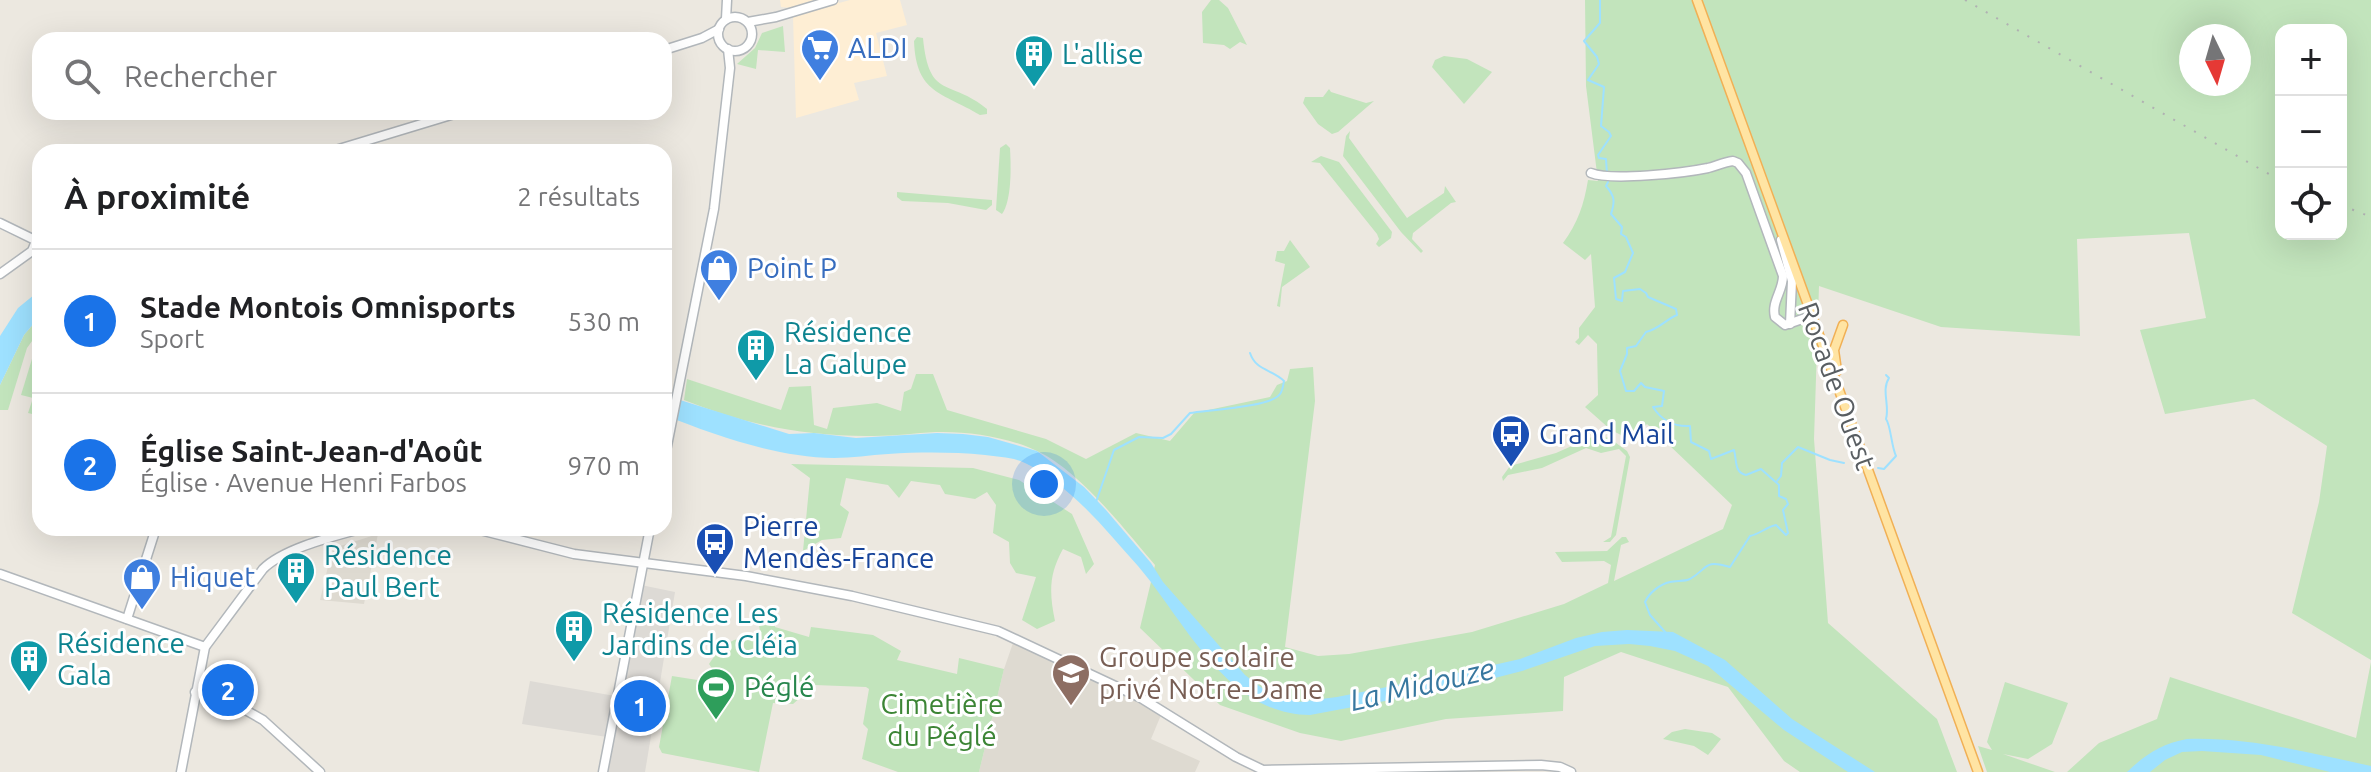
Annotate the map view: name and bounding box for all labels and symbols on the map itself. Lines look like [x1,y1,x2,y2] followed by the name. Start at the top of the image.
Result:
[2179,24,2251,96] north arrow
[799,27,841,82] supermarket icon: ALDI
[848,32,907,63] place label: ALDI
[1013,33,1055,88] building icon: L'allise
[1062,38,1143,69] place label: L'allise
[698,247,740,302] shop icon: Point P
[747,252,837,283] place label: Point P
[1793,298,1882,474] street label: Rocade Ouest
[784,316,912,379] place label: Résidence La Galupe
[735,327,777,382] building icon: Résidence La Galupe
[1490,413,1532,468] bus stop icon: Grand Mail
[1539,418,1674,449] place label: Grand Mail
[1024,464,1064,504] your location
[743,510,934,573] place label: Pierre Mendès-France
[694,521,736,576] bus stop icon: Pierre Mendès-France
[324,539,452,602] place label: Résidence Paul Bert
[275,550,317,605] building icon: Résidence Paul Bert
[121,556,163,611] shop icon: Hiquet
[170,561,255,592] place label: Hiquet
[602,597,798,660] place label: Résidence Les Jardins de Cléia
[553,608,595,663] building icon: Résidence Les Jardins de Cléia
[57,627,185,690] place label: Résidence Gala
[8,638,50,693] building icon: Résidence Gala
[1099,641,1324,704] place label: Groupe scolaire privé Notre-Dame
[1346,651,1497,717] water label: La Midouze
[1050,652,1092,707] school or university icon: Groupe scolaire privé Notre-Dame
[202,660,254,720] pin: 2
[695,666,737,721] sports icon: Péglé
[744,671,815,702] place label: Péglé
[614,676,666,736] pin: 1
[881,688,1003,751] park label: Cimetière du Péglé

